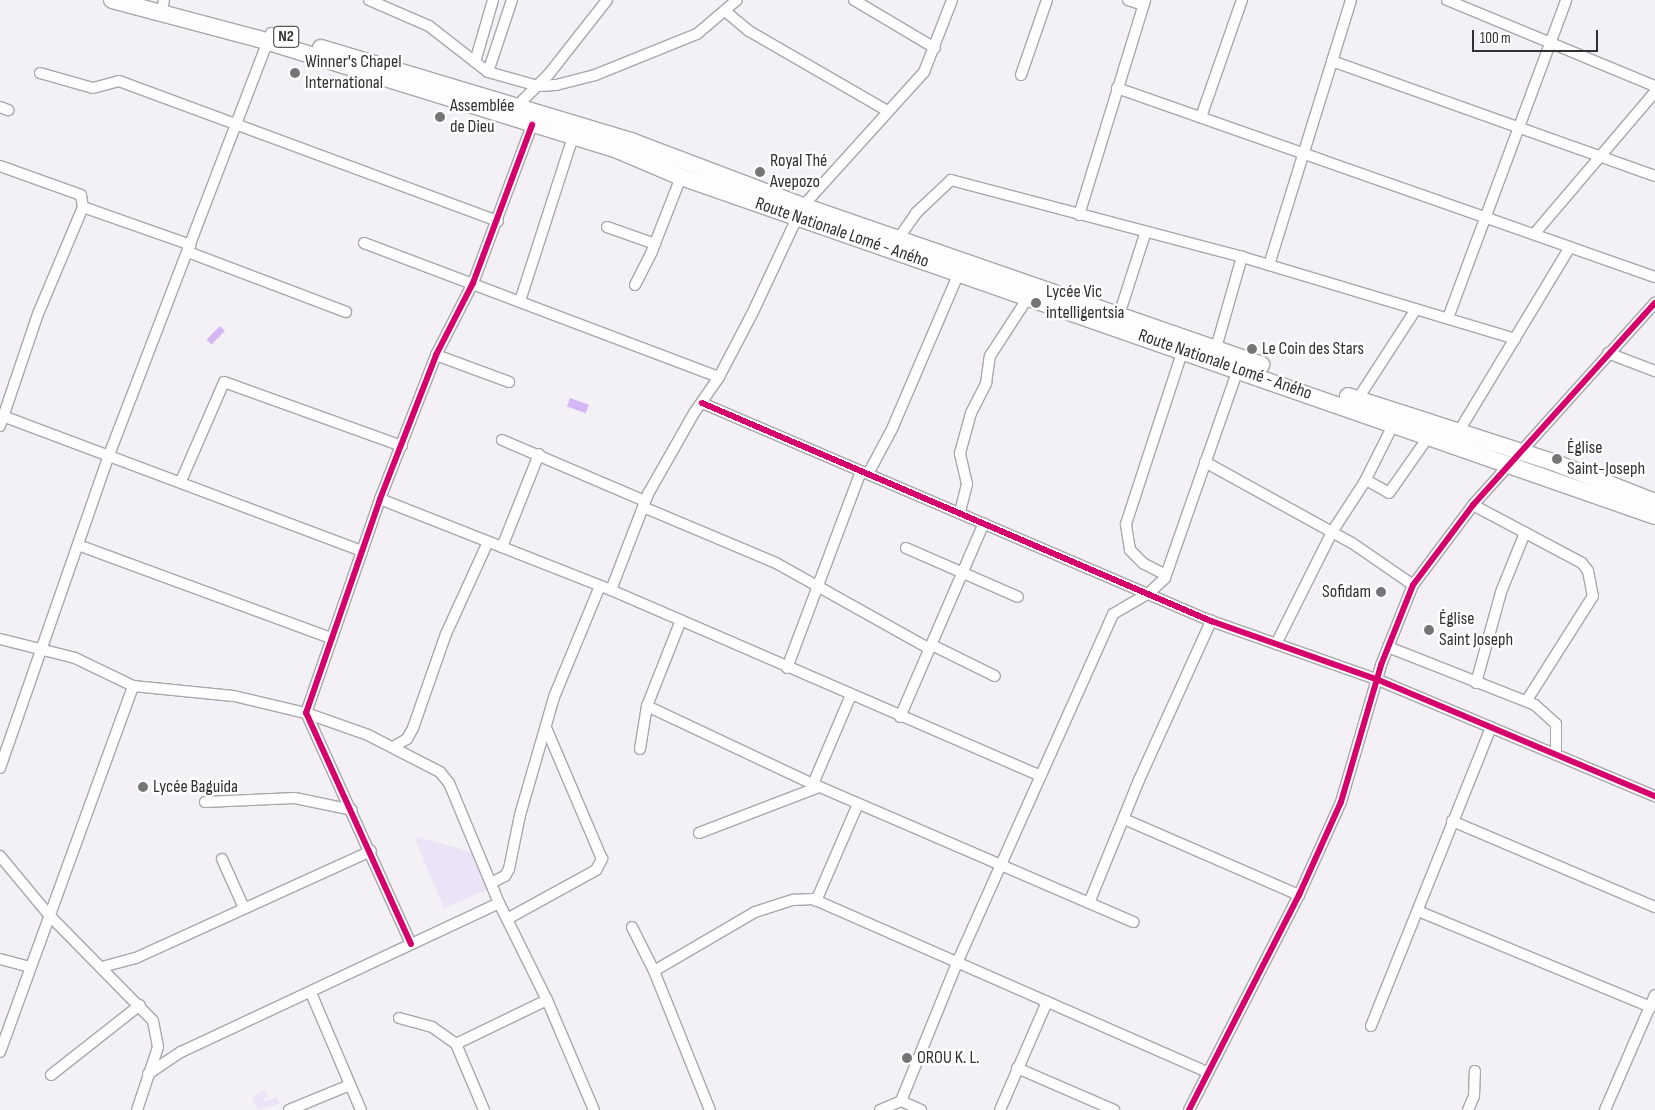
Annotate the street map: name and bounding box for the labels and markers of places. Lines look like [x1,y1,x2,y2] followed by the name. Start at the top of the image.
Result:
[305,52,402,94] place label: Winner's Chapel International
[289,67,301,79] marker: Winner's Chapel International
[450,96,515,138] place label: Assemblée de Dieu
[434,111,446,123] marker: Assemblée de Dieu
[770,151,827,193] place label: Royal Thé Avepozo
[754,166,766,178] marker: Royal Thé Avepozo
[1046,282,1124,324] place label: Lycée Vic intelligentsia
[1030,297,1042,309] marker: Lycée Vic intelligentsia
[1262,338,1364,360] place label: Le Coin des Stars
[1246,343,1258,355] marker: Le Coin des Stars
[1567,438,1645,480] place label: Église Saint-Joseph
[1551,453,1563,465] marker: Église Saint-Joseph
[1322,581,1371,603] place label: Sofidam
[1375,586,1387,598] marker: Sofidam
[1439,609,1513,652] place label: Église Saint Joseph
[1423,624,1435,636] marker: Église Saint Joseph
[153,776,238,798] place label: Lycée Baguida
[137,781,149,793] marker: Lycée Baguida
[917,1047,979,1069] place label: OROU K. L.
[901,1052,913,1064] marker: OROU K. L.

